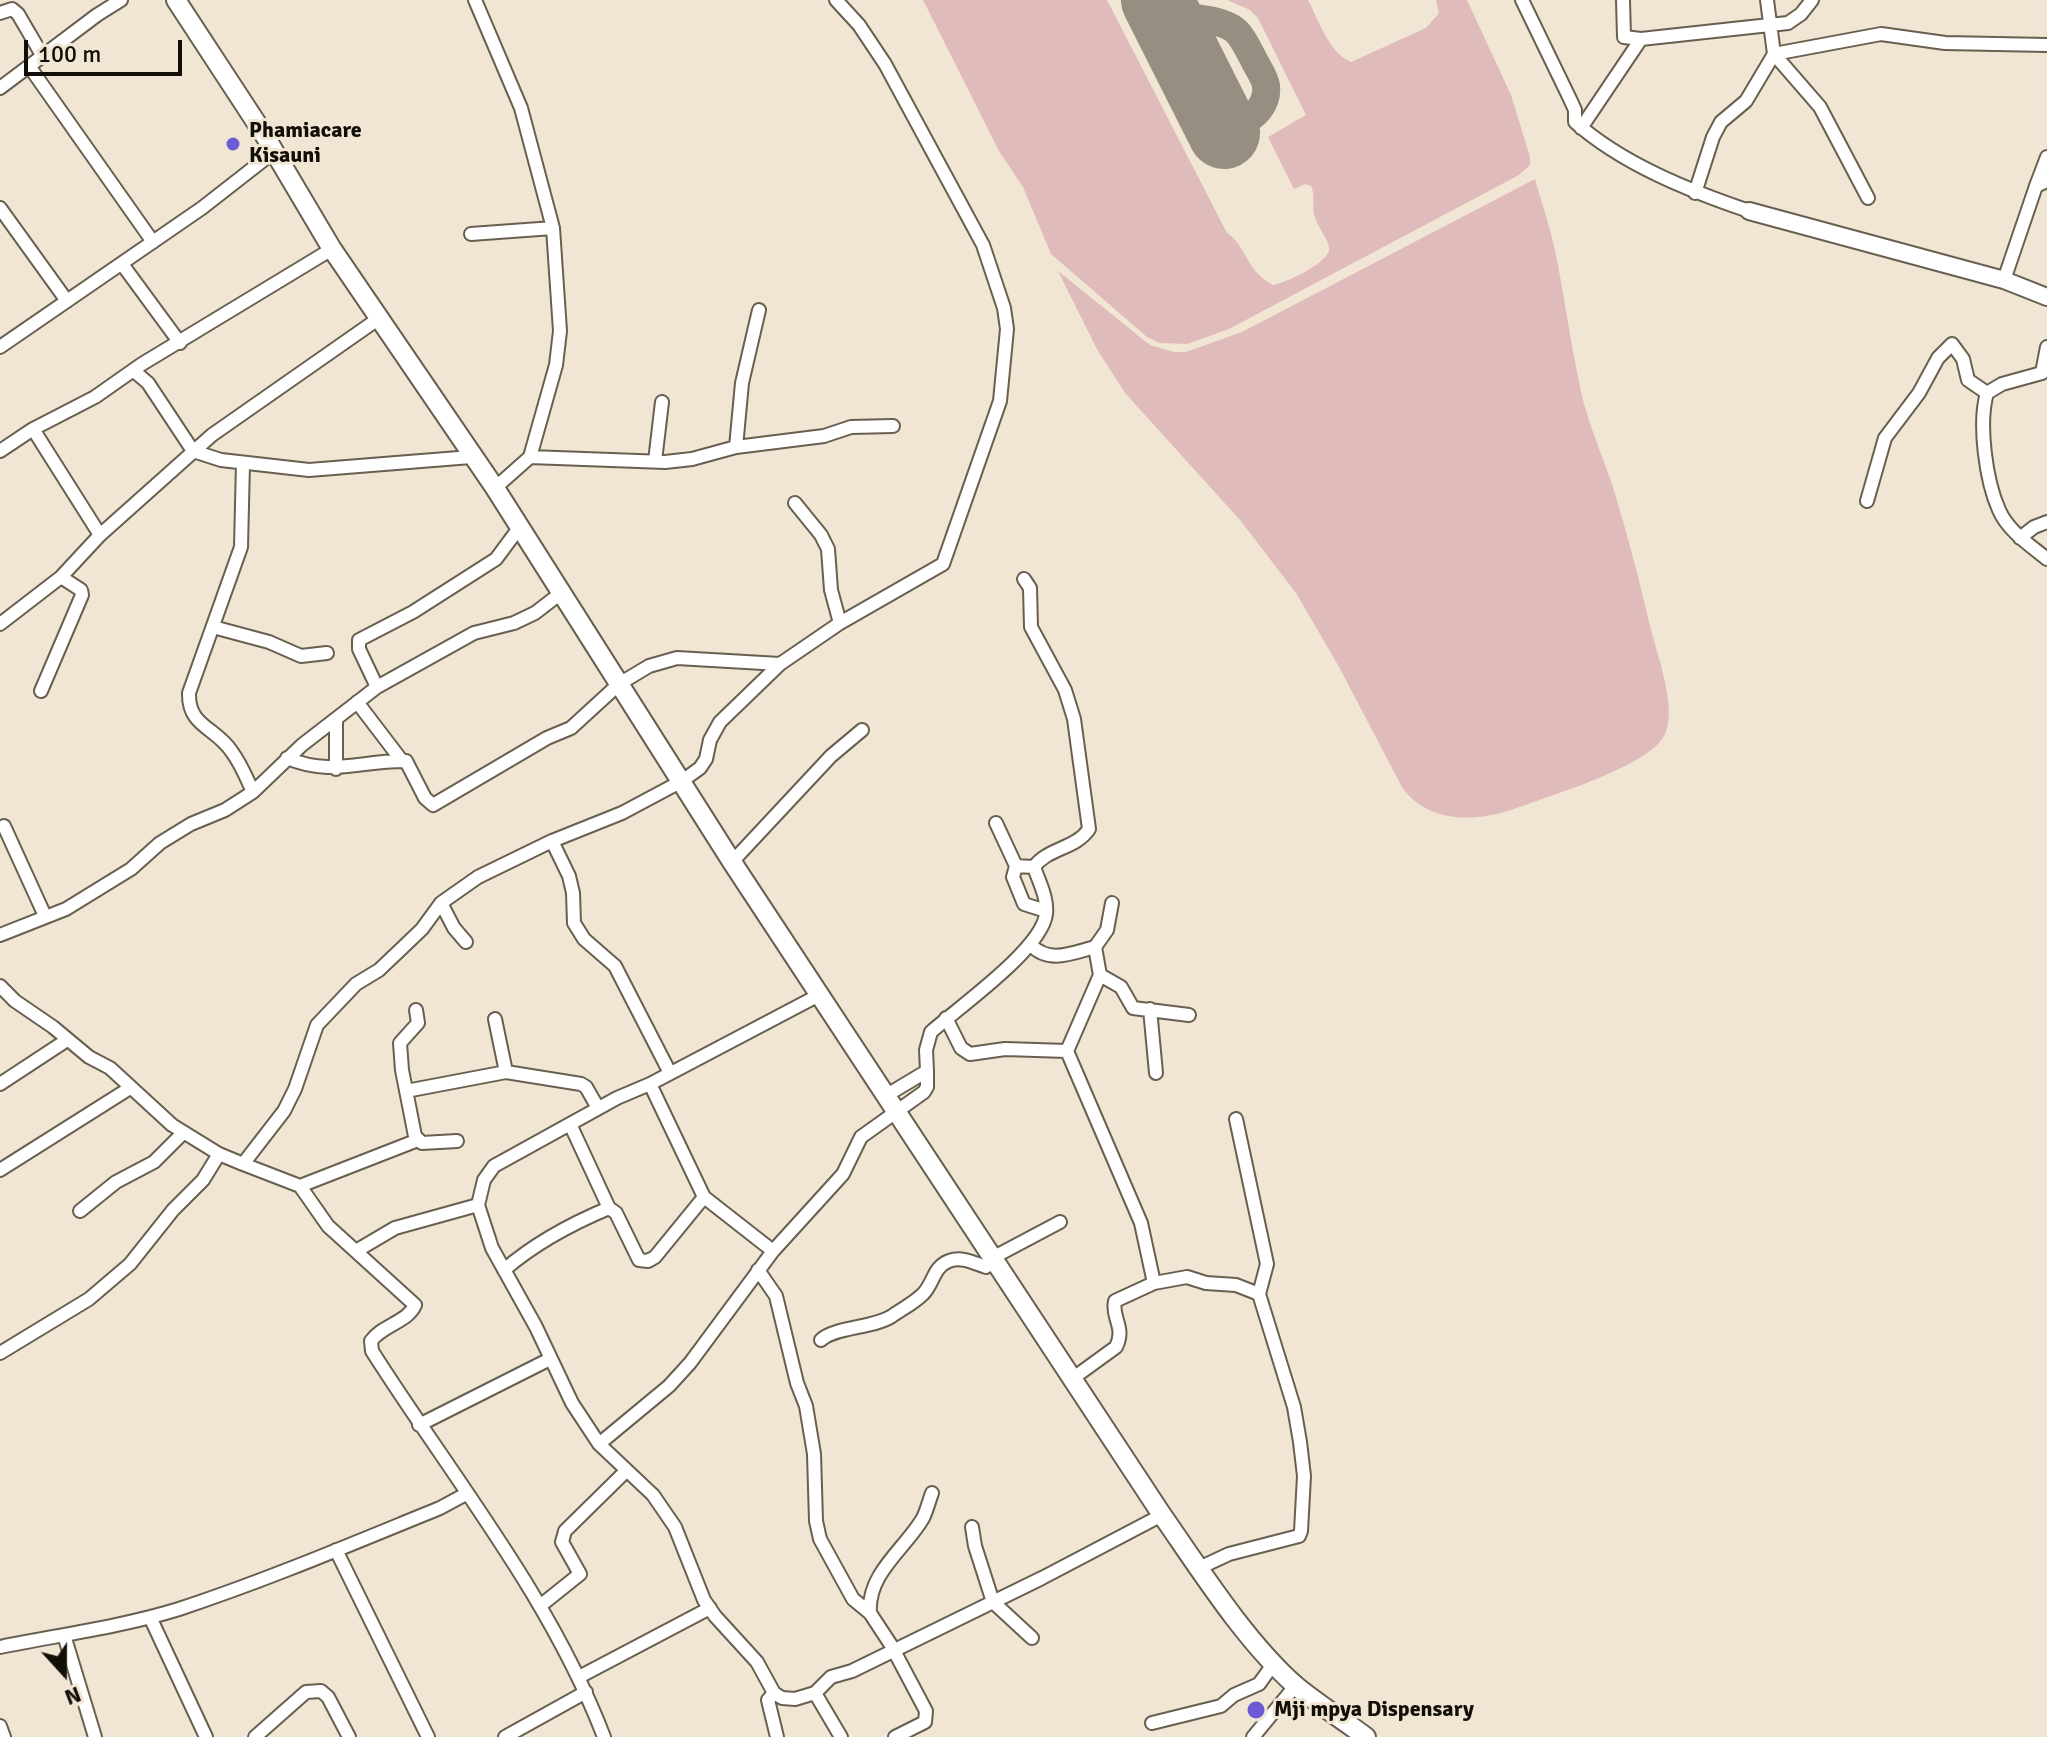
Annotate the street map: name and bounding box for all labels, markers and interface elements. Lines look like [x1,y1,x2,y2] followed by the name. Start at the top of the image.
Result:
[28,24,186,74] scale bar
[38,39,101,69] text: 100 m
[249,118,362,170] place label: Phamiacare Kisauni
[224,135,242,153] marker: Phamiacare Kisauni
[24,1633,104,1713] north arrow
[61,1681,85,1711] text: N
[1274,1697,1474,1723] place label: Mji mpya Dispensary
[1245,1699,1267,1721] marker: Mji mpya Dispensary

